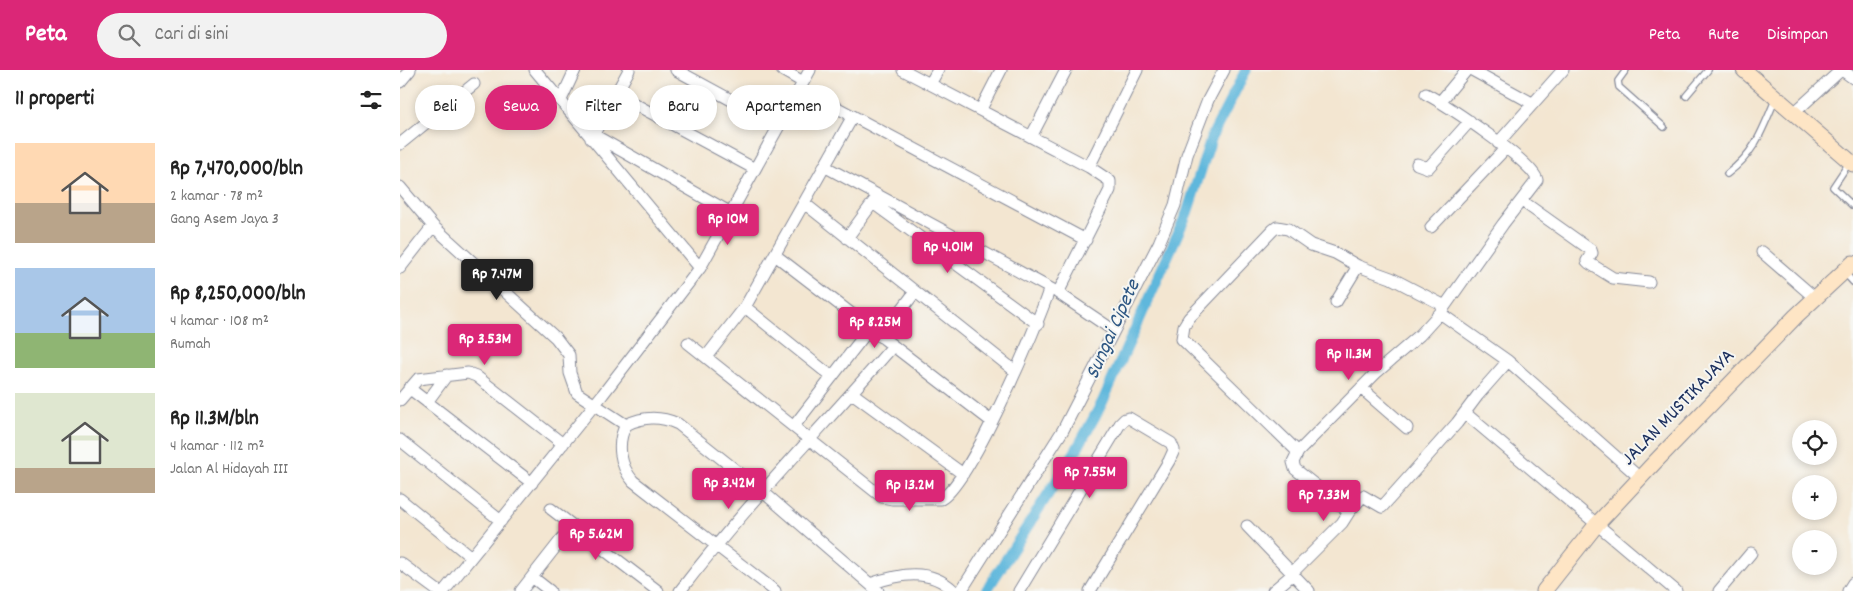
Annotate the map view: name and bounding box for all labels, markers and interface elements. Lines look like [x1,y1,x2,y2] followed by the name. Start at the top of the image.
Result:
[97,13,447,58] search box
[25,18,67,52] text: Peta
[115,21,143,49] icon: search
[155,22,228,49] text: Cari di sini
[1649,23,1680,48] text: Peta
[1708,23,1739,48] text: Rute
[1767,23,1828,48] text: Disimpan
[15,85,94,115] text: 11 properti
[415,85,475,130] chip: Beli
[485,85,557,130] chip: Sewa
[567,85,640,130] chip: Filter
[650,85,717,130] chip: Baru
[727,85,840,130] chip: Apartemen
[357,86,385,114] icon: filters
[170,155,303,185] text: Rp 7,470,000/bln
[55,163,115,223] icon: home
[170,185,263,208] text: 2 kamar · 78 m²
[687,204,769,246] pin: Rp 10M
[170,208,279,231] text: Gang Asem Jaya 3
[708,208,748,231] text: Rp 10M
[896,232,1000,274] pin: Rp 4.01M
[923,236,973,259] text: Rp 4.01M
[445,258,549,301] pin: Rp 7.47M
[472,263,522,286] text: Rp 7.47M
[1079,274,1150,384] water label: Sungai Cipete
[170,280,306,310] text: Rp 8,250,000/bln
[55,288,115,348] icon: home
[823,306,927,349] pin: Rp 8.25M
[170,310,269,333] text: 4 kamar · 108 m²
[849,311,901,334] text: Rp 8.25M
[433,324,537,366] pin: Rp 3.53M
[459,328,511,351] text: Rp 3.53M
[170,333,211,356] text: Rumah
[1297,338,1401,381] pin: Rp 11.3M
[1327,343,1371,366] text: Rp 11.3M
[1616,343,1742,473] street label: JALAN MUSTIKAJAYA
[170,405,259,435] text: Rp 11.3M/bln
[55,413,115,473] icon: home
[1792,420,1837,575] map controls
[1792,420,1837,465] button: locate
[170,435,264,458] text: 4 kamar · 112 m²
[1038,456,1142,499] pin: Rp 7.55M
[170,458,288,481] text: Jalan Al Hidayah III
[1064,461,1116,484] text: Rp 7.55M
[677,468,781,510] pin: Rp 3.42M
[858,470,962,512] pin: Rp 13.2M
[703,472,755,495] text: Rp 3.42M
[886,474,934,497] text: Rp 13.2M
[1792,475,1837,520] button: +
[1272,480,1376,522] pin: Rp 7.33M
[1298,484,1350,507] text: Rp 7.33M
[544,518,648,561] pin: Rp 5.62M
[569,523,623,546] text: Rp 5.62M
[1792,530,1837,575] button: −

